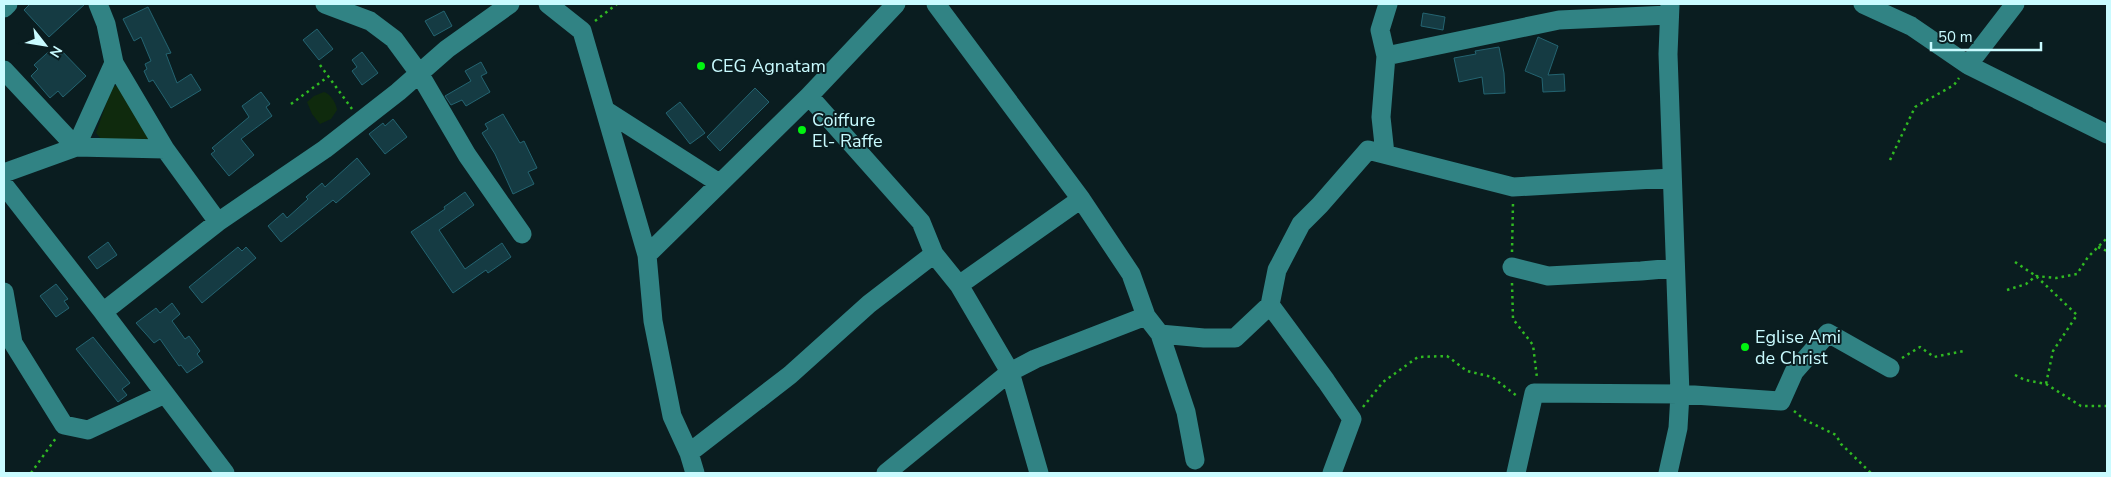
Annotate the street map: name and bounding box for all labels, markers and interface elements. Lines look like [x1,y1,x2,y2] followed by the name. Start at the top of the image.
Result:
[20,20,70,70] north arrow
[1931,20,2041,52] scale bar
[1938,27,1973,47] text: 50 m
[45,42,67,61] text: N
[711,54,826,78] place label: CEG Agnatam
[695,60,707,72] marker: CEG Agnatam
[812,108,883,153] place label: Coiffure El- Raffe
[796,124,808,136] marker: Coiffure El- Raffe
[1755,325,1841,370] place label: Eglise Ami de Christ
[1739,341,1751,353] marker: Eglise Ami de Christ

